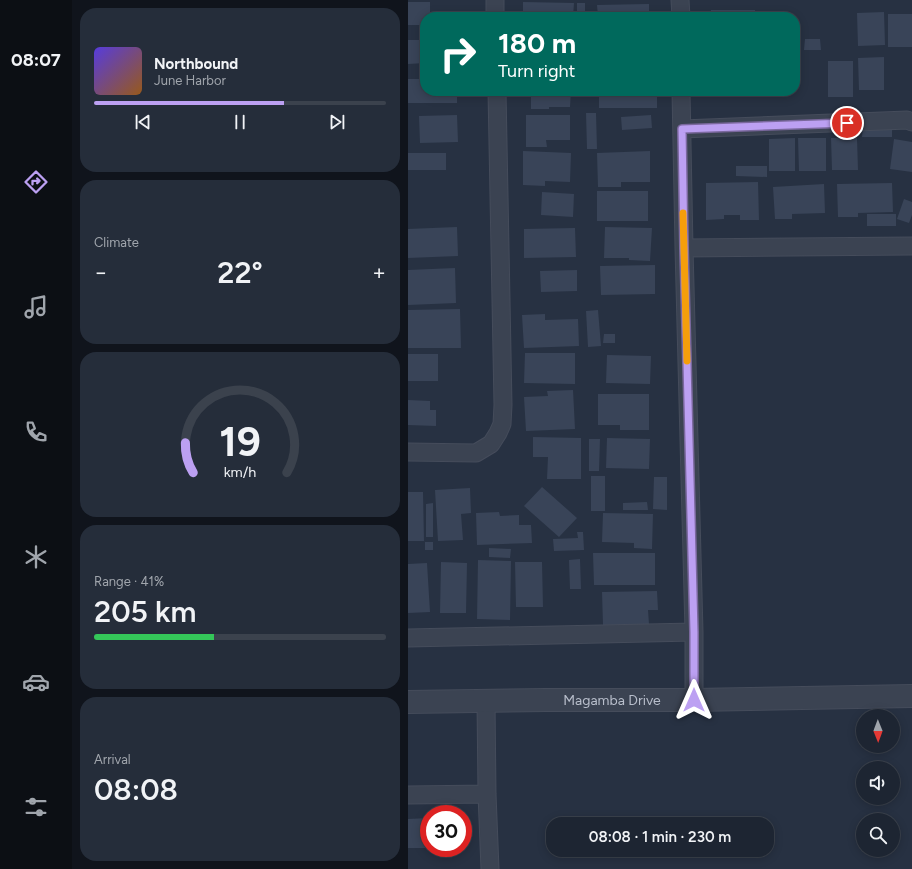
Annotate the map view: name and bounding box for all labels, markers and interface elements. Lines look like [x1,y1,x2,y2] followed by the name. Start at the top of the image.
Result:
[498,26,576,60] text: 180 m
[432,28,484,80] icon: right
[11,49,61,71] text: 08:07
[154,55,238,73] text: Northbound
[498,60,575,82] text: Turn right
[154,73,226,88] text: June Harbor
[830,106,864,140] pin
[132,111,154,133] icon: previous
[229,111,251,133] icon: pause
[326,111,348,133] icon: next
[836,112,858,134] icon: arrive
[22,168,50,196] icon: directions
[94,235,139,250] text: Climate
[217,254,263,291] text: 22°
[94,259,108,286] text: −
[372,259,386,286] text: +
[22,293,50,321] icon: music
[219,415,261,465] text: 19
[22,418,50,446] icon: phone
[224,462,256,480] text: km/h
[22,543,50,571] icon: climate
[94,574,164,589] text: Range · 41%
[94,593,196,630] text: 205 km
[22,668,50,696] icon: car
[673,679,715,721] position arrow
[563,692,661,709] street label: Magamba Drive
[856,709,900,753] north arrow
[856,709,900,857] map controls
[94,752,131,767] text: Arrival
[856,761,900,805] button: sound
[94,771,178,808] text: 08:08
[22,793,50,821] icon: filters
[420,805,472,857] speed limit sign: 30
[856,813,900,857] button: search
[589,828,731,846] text: 08:08 · 1 min · 230 m

